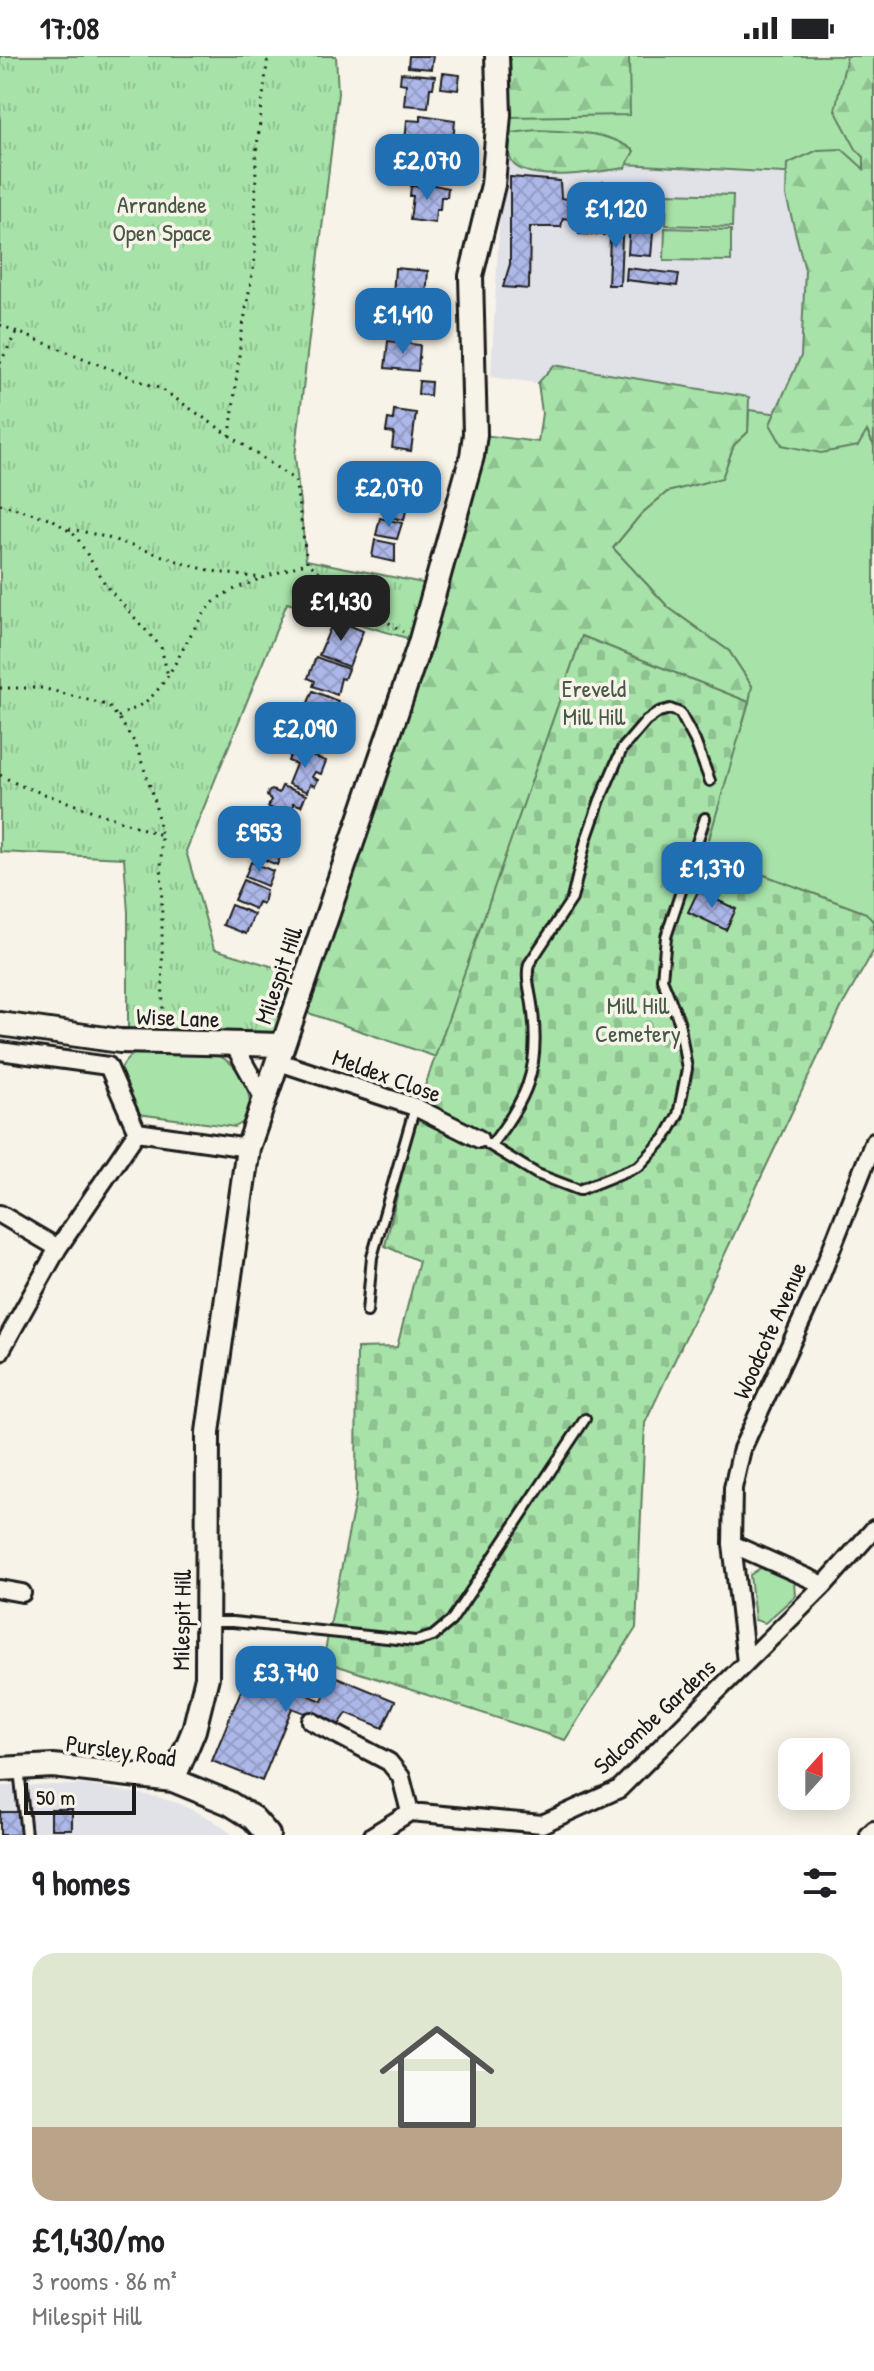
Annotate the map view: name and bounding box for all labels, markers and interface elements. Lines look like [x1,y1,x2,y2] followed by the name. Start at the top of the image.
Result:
[40,8,99,48] text: 17:08
[362,134,492,202] pin: £2,070
[393,142,461,177] text: £2,070
[551,182,681,250] pin: £1,120
[112,188,212,248] park label: Arrandene Open Space
[585,190,647,225] text: £1,120
[338,288,468,356] pin: £1,410
[373,296,433,331] text: £1,410
[324,461,454,529] pin: £2,070
[355,469,423,504] text: £2,070
[276,575,406,643] pin: £1,430
[310,583,372,618] text: £1,430
[562,672,626,732] park label: Ereveld Mill Hill
[240,702,370,770] pin: £2,090
[273,710,337,745] text: £2,090
[212,806,306,874] pin: £953
[236,814,282,849] text: £953
[647,842,777,910] pin: £1,370
[679,850,745,885] text: £1,370
[246,921,310,1028] street label: Milespit Hill
[595,989,681,1049] park label: Mill Hill Cemetery
[136,1000,221,1034] street label: Wise Lane
[328,1041,446,1110] street label: Meldex Close
[725,1256,814,1404] street label: Woodcote Avenue
[164,1568,198,1671] street label: Milespit Hill
[221,1646,351,1714] pin: £3,740
[586,1651,722,1781] street label: Salcombe Gardens
[253,1654,319,1689] text: £3,740
[64,1726,178,1774] street label: Pursley Road
[778,1738,850,1810] north arrow
[778,1738,850,1810] map controls
[24,1779,136,1815] scale bar
[36,1782,75,1812] text: 50 m
[32,1860,130,1906] text: 9 homes
[798,1861,842,1905] icon: filters
[365,2005,509,2149] icon: home
[32,2217,164,2263] text: £1,430/mo
[32,2263,177,2298] text: 3 rooms · 86 m²
[32,2298,142,2333] text: Milespit Hill

